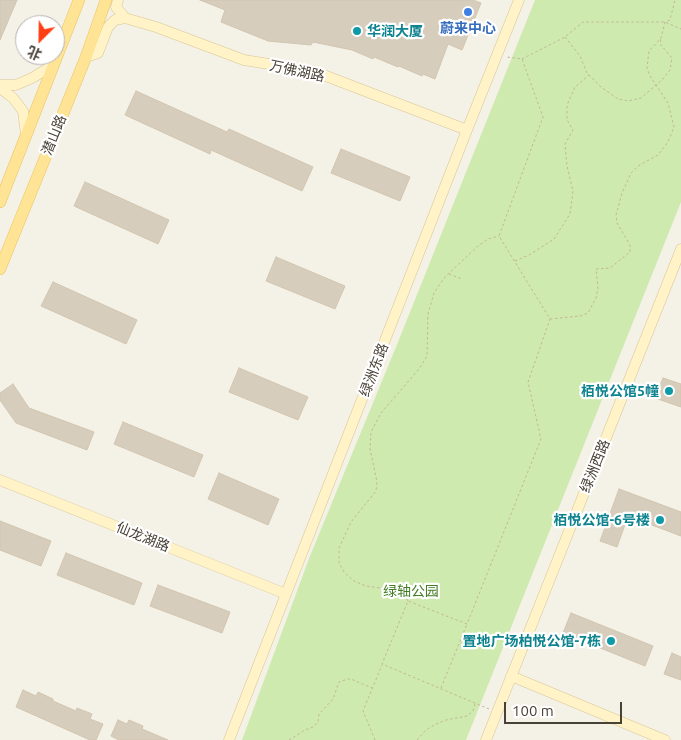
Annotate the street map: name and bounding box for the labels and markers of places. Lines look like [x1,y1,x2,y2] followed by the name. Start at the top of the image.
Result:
[462,6,474,18] marker: 蔚来中心
[440,20,496,36] place label: 蔚来中心
[367,23,423,39] place label: 华润大厦
[351,25,363,37] marker: 华润大厦
[581,383,659,399] place label: 栢悦公馆5幢
[663,385,675,397] marker: 栢悦公馆5幢
[554,512,650,528] place label: 栢悦公馆-6号楼
[654,514,666,526] marker: 栢悦公馆-6号楼
[463,633,601,649] place label: 置地广场柏悦公馆-7栋
[605,635,617,647] marker: 置地广场柏悦公馆-7栋

